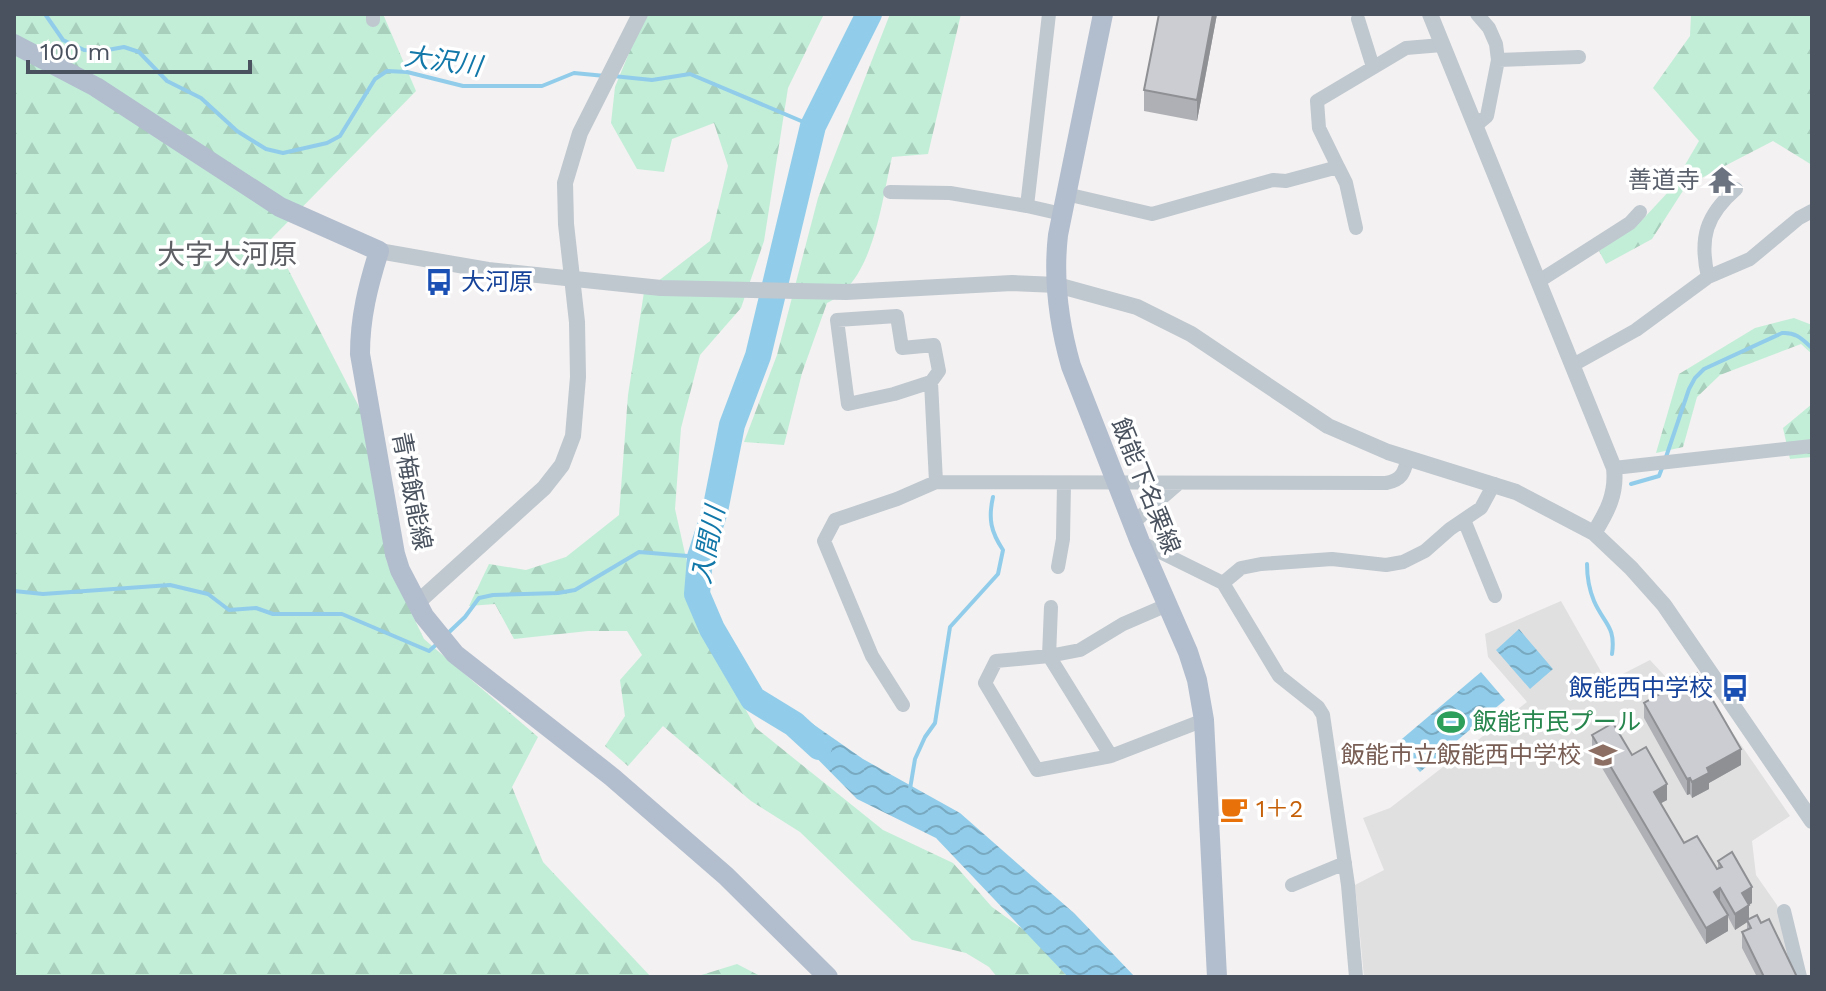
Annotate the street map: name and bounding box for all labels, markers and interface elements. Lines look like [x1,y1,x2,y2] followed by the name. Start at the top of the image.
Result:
[28,24,250,74] scale bar
[40,38,110,66] text: 100 m
[402,41,487,82] water label: 大沢川
[1707,165,1737,195] temple icon: 善道寺
[1628,166,1700,194] place label: 善道寺
[157,238,297,271] district label: 大字大河原
[424,267,454,297] bus stop icon: 大河原
[461,268,533,296] place label: 大河原
[1106,414,1186,558] street label: 飯能下名栗線
[387,429,437,553] street label: 青梅飯能線
[686,501,731,586] water label: 入間川
[1720,673,1750,703] bus stop icon: 飯能西中学校
[1569,674,1713,702] place label: 飯能西中学校
[1436,707,1466,737] sports icon: 飯能市民プール
[1473,708,1641,736] place label: 飯能市民プール
[1588,740,1618,770] school or university icon: 飯能市立飯能西中学校
[1341,741,1581,769] place label: 飯能市立飯能西中学校
[1219,794,1249,824] cafe icon: 1＋2
[1256,795,1303,823] place label: 1＋2

